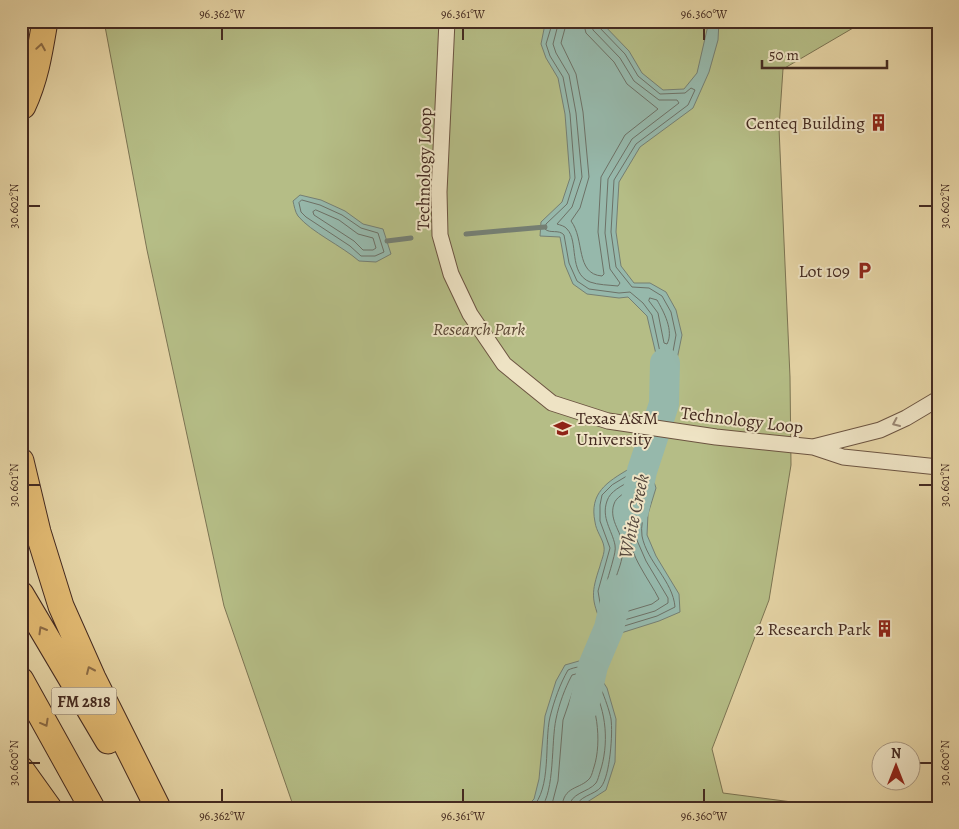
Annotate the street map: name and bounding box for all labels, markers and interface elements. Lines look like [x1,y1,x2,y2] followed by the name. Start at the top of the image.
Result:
[199,6,246,22] text: 96.362°W
[441,6,486,22] text: 96.361°W
[681,6,728,22] text: 96.360°W
[762,38,886,70] scale bar
[35,43,45,52] one-way arrow
[769,45,799,65] text: 50 m
[411,107,437,231] street label: Technology Loop
[746,111,865,135] place label: Centeq Building
[869,113,889,133] building icon: Centeq Building
[6,183,22,228] text: 30.602°N
[937,183,953,228] text: 30.602°N
[798,259,850,283] place label: Lot 109
[854,261,874,281] parking icon: Lot 109
[433,317,525,341] park label: Research Park
[679,401,805,439] street label: Technology Loop
[576,406,658,451] place label: Texas A&M University
[552,418,572,438] school or university icon: Texas A&M University
[892,418,900,428] one-way arrow
[6,463,22,507] text: 30.601°N
[937,463,953,507] text: 30.601°N
[612,471,656,561] water label: White Creek
[755,617,871,641] place label: 2 Research Park
[875,619,895,639] building icon: 2 Research Park
[39,626,49,635] one-way arrow
[85,666,96,675] one-way arrow
[52,688,116,714] road number: FM 2818
[39,718,49,727] one-way arrow
[6,740,22,786] text: 30.600°N
[937,740,953,786] text: 30.600°N
[872,742,922,792] north arrow
[891,744,901,763] text: N
[199,808,246,824] text: 96.362°W
[441,808,486,824] text: 96.361°W
[681,808,728,824] text: 96.360°W

